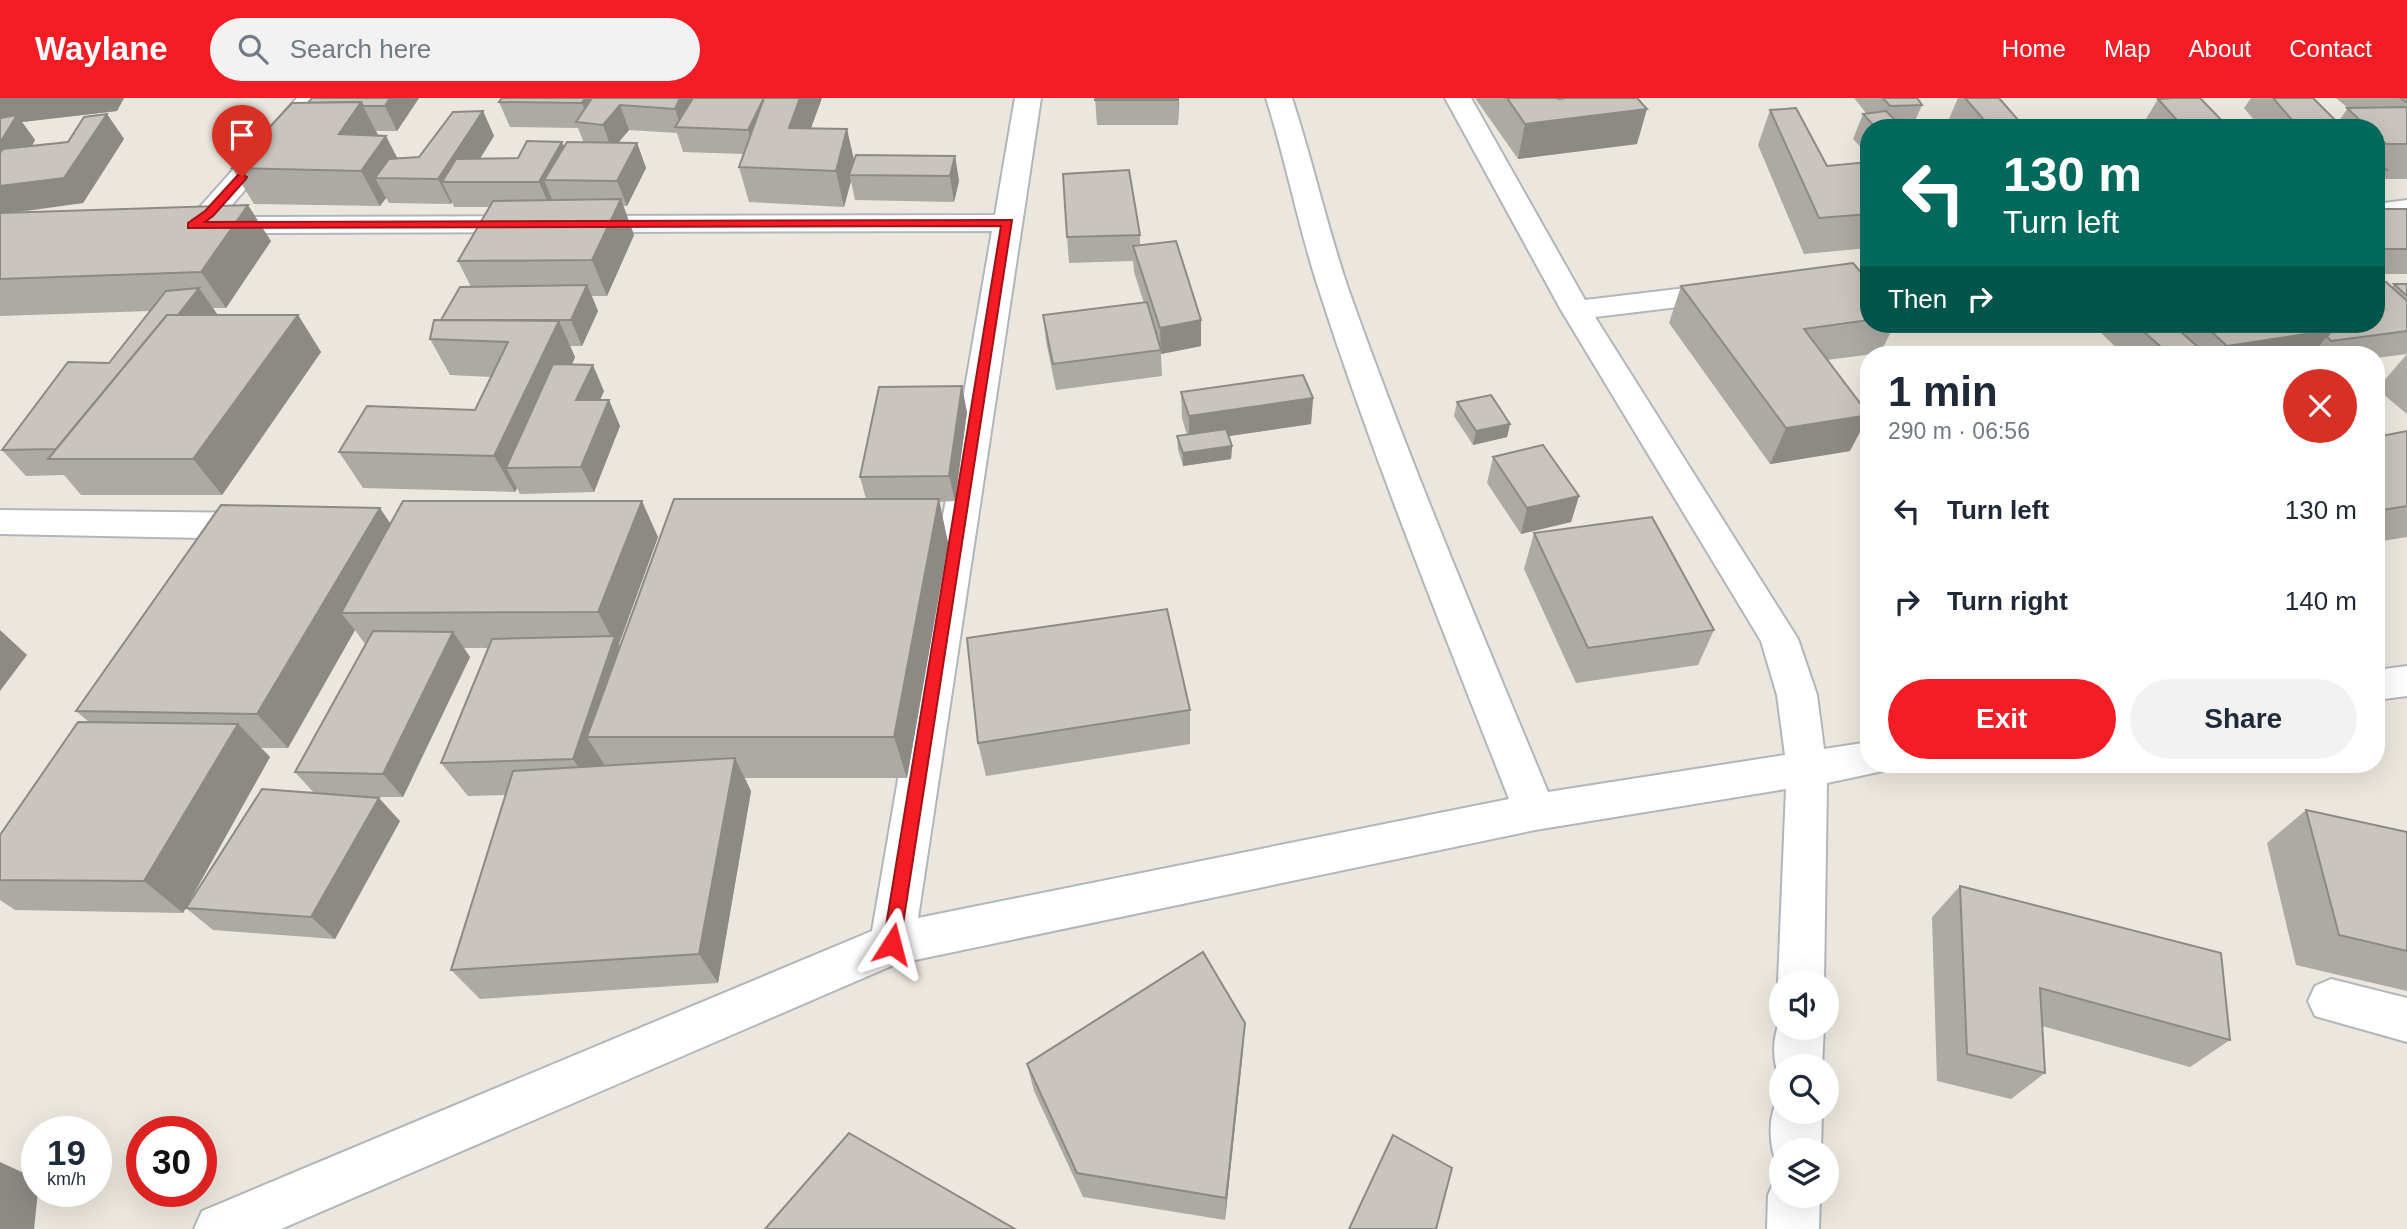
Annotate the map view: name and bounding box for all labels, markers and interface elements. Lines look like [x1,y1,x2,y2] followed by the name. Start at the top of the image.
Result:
[210,18,700,81] search box
[35,30,168,67] text: Waylane
[234,30,272,68] icon: search
[290,34,431,64] text: Search here
[2002,35,2066,62] text: Home
[2104,35,2151,62] text: Map
[2189,35,2251,62] text: About
[2289,35,2372,62] text: Contact
[212,105,272,177] pin
[223,116,261,154] icon: arrive
[1888,147,1979,238] icon: left
[2003,147,2142,201] text: 130 m
[2003,204,2119,240] text: Turn left
[1961,280,1999,318] icon: right
[1888,284,1947,314] text: Then
[1888,368,1998,415] text: 1 min
[2283,369,2357,443] button: close
[1888,418,2030,444] text: 290 m · 06:56
[1888,492,1926,530] icon: left
[1947,495,2049,525] text: Turn left
[2285,495,2357,525] text: 130 m
[1888,583,1926,621] icon: right
[1947,586,2068,616] text: Turn right
[2285,586,2357,616] text: 140 m
[1888,679,2116,759] button: Exit
[2130,679,2357,759] button: Share
[855,907,929,981] position arrow
[1769,970,1839,1208] map controls
[1769,970,1839,1040] button: sound
[1769,1054,1839,1124] button: search
[126,1116,217,1207] speed limit sign: 30
[47,1133,86,1172] text: 19
[1769,1138,1839,1208] button: layers
[47,1169,86,1189] text: km/h

